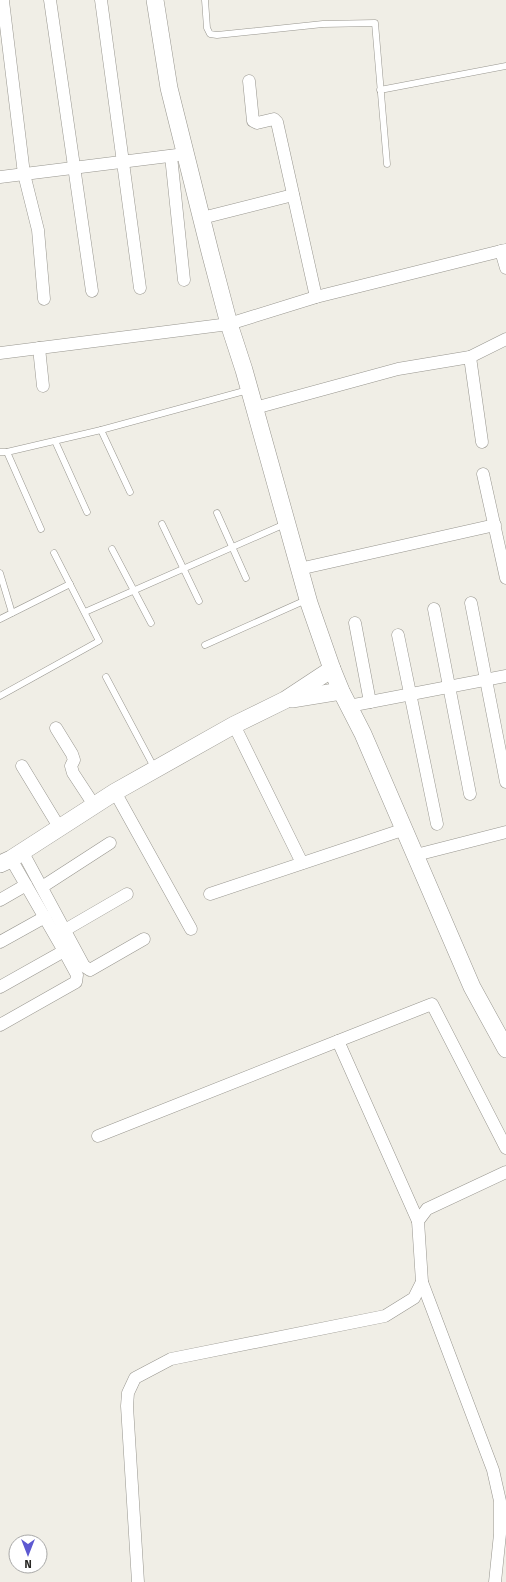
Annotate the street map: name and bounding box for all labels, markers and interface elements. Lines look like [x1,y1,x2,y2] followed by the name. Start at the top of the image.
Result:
[8,1534,48,1574] north arrow
[24,1557,32,1570] text: N

